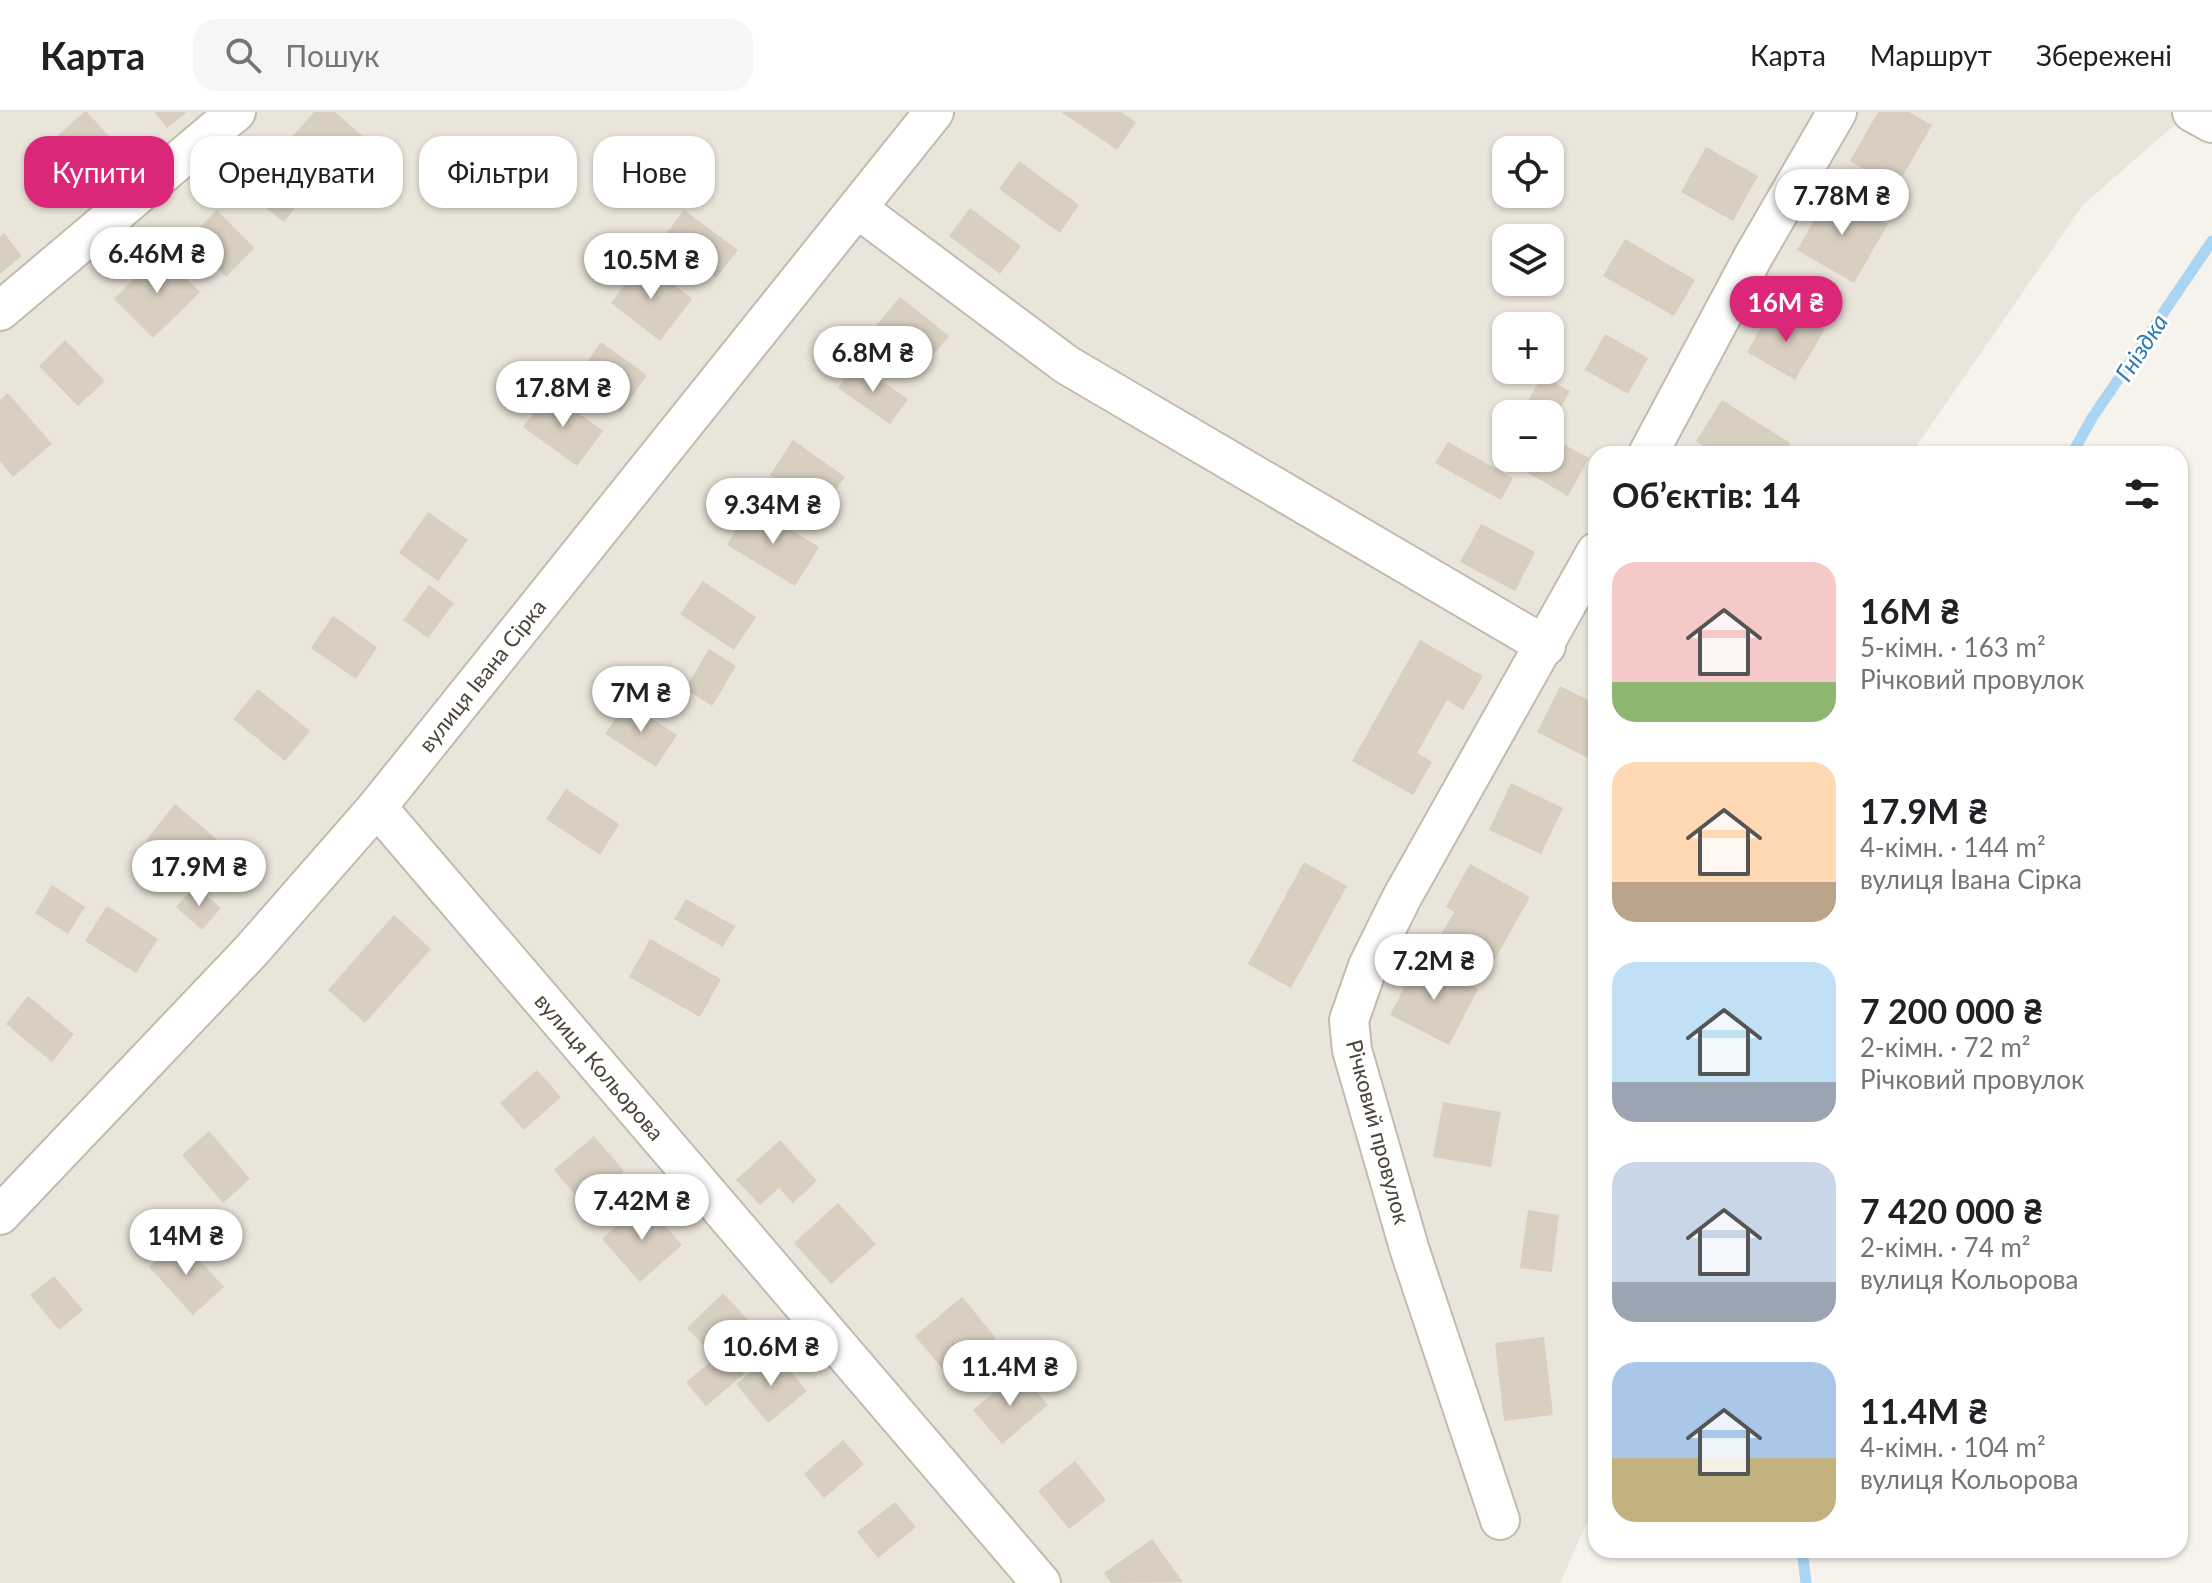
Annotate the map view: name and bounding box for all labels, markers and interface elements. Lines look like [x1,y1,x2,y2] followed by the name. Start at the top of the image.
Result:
[193,19,753,91] search box
[40,32,145,78] text: Карта
[221,33,265,77] icon: search
[285,37,380,73] text: Пошук
[1750,38,1826,72] text: Карта
[1870,38,1992,72] text: Маршрут
[2036,38,2172,72] text: Збережені
[24,136,174,208] chip: Купити
[190,136,403,208] chip: Орендувати
[419,136,577,208] chip: Фільтри
[593,136,715,208] chip: Нове
[1492,136,1564,472] map controls
[1492,136,1564,208] button: locate
[1768,169,1916,237] pin: 7.78M ₴
[1793,179,1891,211] text: 7.78M ₴
[1492,224,1564,296] button: layers
[83,227,231,295] pin: 6.46M ₴
[577,233,725,301] pin: 10.5M ₴
[108,237,206,269] text: 6.46M ₴
[602,243,700,275] text: 10.5M ₴
[1730,276,1842,344] pin: 16M ₴
[1748,286,1824,318] text: 16M ₴
[2108,308,2173,386] water label: Гніздка
[1492,312,1564,384] button: +
[808,326,938,394] pin: 6.8M ₴
[832,336,915,368] text: 6.8M ₴
[489,361,637,429] pin: 17.8M ₴
[514,371,612,403] text: 17.8M ₴
[1492,400,1564,472] button: −
[2120,472,2164,516] icon: filters
[1612,474,1801,515] text: Об’єктів: 14
[699,478,847,546] pin: 9.34M ₴
[724,488,822,520] text: 9.34M ₴
[1860,590,1960,631] text: 16M ₴
[413,594,551,757] street label: вулиця Івана Сірка
[1676,594,1772,690] icon: home
[1860,631,2046,663] text: 5-кімн. · 163 m²
[1860,663,2084,695] text: Річковий провулок
[594,666,688,734] pin: 7M ₴
[610,676,672,708] text: 7M ₴
[1860,790,1988,831] text: 17.9M ₴
[1676,794,1772,890] icon: home
[1860,831,2046,863] text: 4-кімн. · 144 m²
[125,840,273,908] pin: 17.9M ₴
[150,850,248,882] text: 17.9M ₴
[1860,863,2082,895] text: вулиця Івана Сірка
[1369,934,1499,1002] pin: 7.2M ₴
[1393,944,1476,976] text: 7.2M ₴
[529,987,670,1146] street label: вулиця Кольорова
[1860,990,2043,1031] text: 7 200 000 ₴
[1676,994,1772,1090] icon: home
[1860,1031,2031,1063] text: 2-кімн. · 72 m²
[1341,1037,1416,1228] street label: Річковий провулок
[1860,1063,2084,1095] text: Річковий провулок
[568,1174,716,1242] pin: 7.42M ₴
[593,1184,691,1216] text: 7.42M ₴
[1860,1190,2043,1231] text: 7 420 000 ₴
[1676,1194,1772,1290] icon: home
[130,1209,242,1277] pin: 14M ₴
[148,1219,224,1251] text: 14M ₴
[1860,1231,2031,1263] text: 2-кімн. · 74 m²
[1860,1263,2078,1295] text: вулиця Кольорова
[697,1320,845,1388] pin: 10.6M ₴
[722,1330,820,1362] text: 10.6M ₴
[936,1340,1084,1408] pin: 11.4M ₴
[961,1350,1059,1382] text: 11.4M ₴
[1860,1390,1988,1431] text: 11.4M ₴
[1676,1394,1772,1490] icon: home
[1860,1431,2046,1463] text: 4-кімн. · 104 m²
[1860,1463,2078,1495] text: вулиця Кольорова

